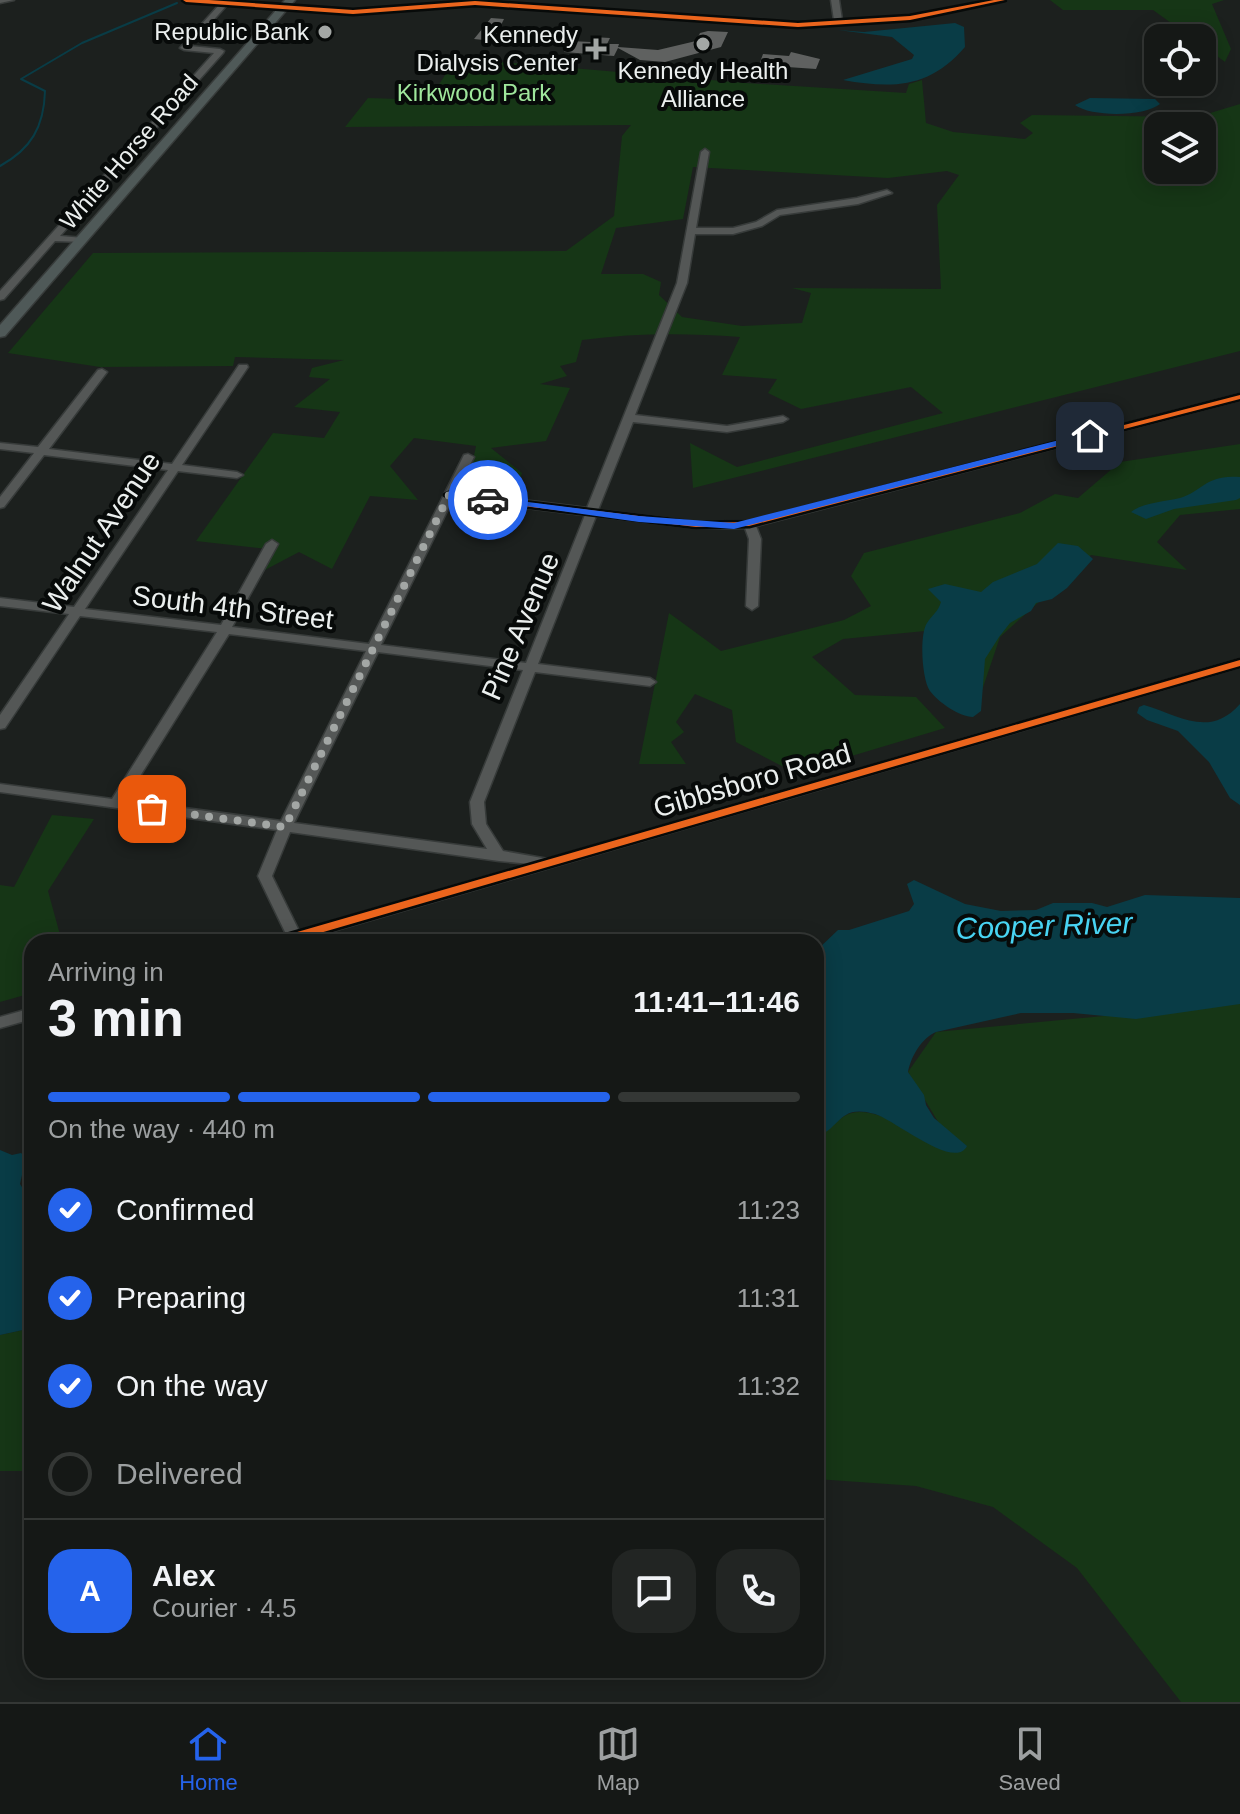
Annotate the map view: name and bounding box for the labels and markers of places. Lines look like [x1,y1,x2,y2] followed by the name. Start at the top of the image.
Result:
[154,18,310,45] place label: Republic Bank
[417,21,578,76] place label: Kennedy Dialysis Center
[316,23,334,41] marker: Republic Bank
[694,35,712,53] marker: Kennedy Health Alliance
[585,38,607,60] marker: Kennedy Dialysis Center
[618,57,788,112] place label: Kennedy Health Alliance
[1056,402,1124,470] pin
[118,775,186,843] pin

